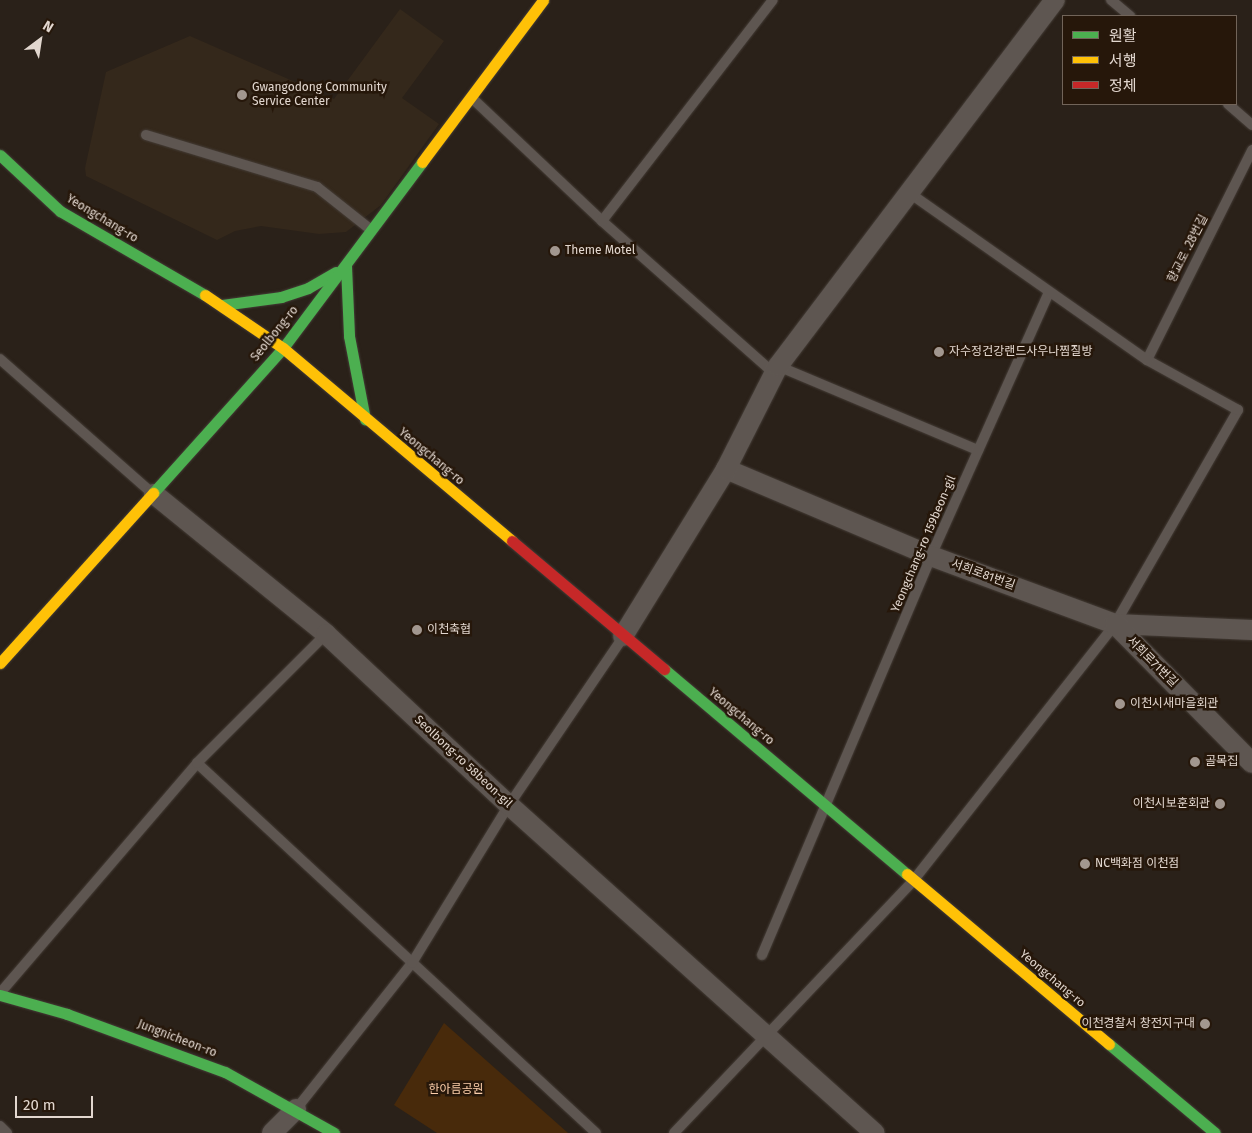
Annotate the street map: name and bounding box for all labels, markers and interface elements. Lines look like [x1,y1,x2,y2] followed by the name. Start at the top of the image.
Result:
[15,15,65,65] north arrow
[1062,15,1237,105] legend
[40,17,56,36] text: N
[1109,27,1137,45] text: 원활
[1109,52,1137,70] text: 서행
[1109,77,1137,95] text: 정체
[252,81,387,109] place label: Gwangodong Community Service Center
[236,89,248,101] marker: Gwangodong Community Service Center
[64,192,140,246] street label: Yeongchang-ro
[1165,213,1211,285] street label: 향교로 .28번길
[565,244,635,258] place label: Theme Motel
[549,245,561,257] marker: Theme Motel
[248,303,302,365] street label: Seolbong-ro
[949,345,1093,359] place label: 자수정건강랜드사우나찜질방
[933,346,945,358] marker: 자수정건강랜드사우나찜질방
[395,425,467,489] street label: Yeongchang-ro
[889,473,959,615] street label: Yeongchang-ro 159beon-gil
[949,557,1017,593] street label: 서희로81번길
[427,623,471,637] place label: 이천축협
[411,624,423,636] marker: 이천축협
[1124,634,1180,690] street label: 서희로71번길
[705,685,777,749] street label: Yeongchang-ro
[1130,697,1218,711] place label: 이천시새마을회관
[1114,698,1126,710] marker: 이천시새마을회관
[411,713,515,811] street label: Seolbong-ro 58beon-gil
[1205,755,1238,769] place label: 골목집
[1189,756,1201,768] marker: 골목집
[1133,797,1210,811] place label: 이천시보훈회관
[1214,798,1226,810] marker: 이천시보훈회관
[1095,857,1179,871] place label: NC백화점 이천점
[1079,858,1091,870] marker: NC백화점 이천점
[1016,947,1088,1011] street label: Yeongchang-ro
[135,1017,219,1061] street label: Jungnicheon-ro
[1081,1017,1195,1031] place label: 이천경찰서 창전지구대
[1199,1018,1211,1030] marker: 이천경찰서 창전지구대
[428,1083,484,1097] park label: 한아름공원
[18,1086,95,1118] scale bar
[23,1096,56,1114] text: 20 m

